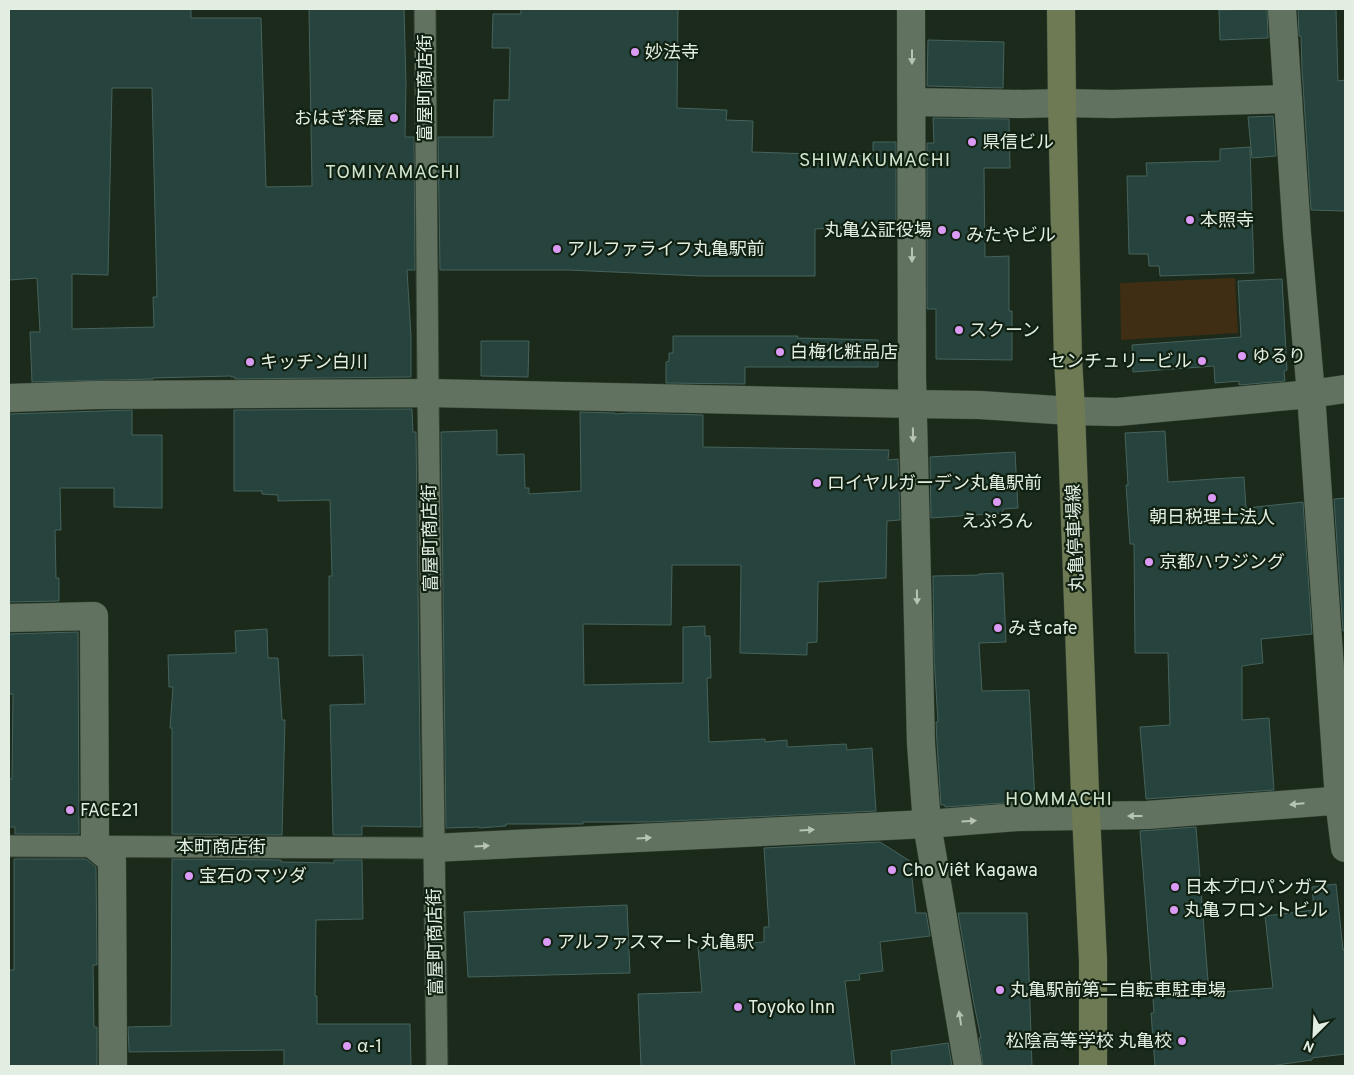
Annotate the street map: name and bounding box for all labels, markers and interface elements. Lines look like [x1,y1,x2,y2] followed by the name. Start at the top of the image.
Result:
[415,34,438,142] street label: 富屋町商店街
[645,42,699,65] place label: 妙法寺
[629,46,641,58] marker: 妙法寺
[908,50,916,66] one-way arrow
[294,108,384,131] place label: おはぎ茶屋
[388,112,400,124] marker: おはぎ茶屋
[982,132,1054,155] place label: 県信ビル
[966,136,978,148] marker: 県信ビル
[799,149,951,173] district label: SHIWAKUMACHI
[325,161,461,185] district label: TOMIYAMACHI
[1200,210,1254,233] place label: 本照寺
[1184,214,1196,226] marker: 本照寺
[824,220,932,243] place label: 丸亀公証役場
[936,224,948,236] marker: 丸亀公証役場
[966,225,1056,248] place label: みたやビル
[950,229,962,241] marker: みたやビル
[567,239,765,262] place label: アルファライフ丸亀駅前
[551,243,563,255] marker: アルファライフ丸亀駅前
[908,247,916,263] one-way arrow
[969,320,1040,343] place label: スクーン
[953,324,965,336] marker: スクーン
[790,342,898,365] place label: 白梅化粧品店
[774,346,786,358] marker: 白梅化粧品店
[1252,346,1306,369] place label: ゆるり
[1236,350,1248,362] marker: ゆるり
[1048,351,1192,374] place label: センチュリービル
[260,352,368,375] place label: キッチン白川
[1196,355,1208,367] marker: センチュリービル
[244,356,256,368] marker: キッチン白川
[910,427,918,443] one-way arrow
[827,473,1042,496] place label: ロイヤルガーデン丸亀駅前
[811,477,823,489] marker: ロイヤルガーデン丸亀駅前
[419,484,444,592] street label: 富屋町商店街
[1063,484,1090,592] street label: 丸亀停車場線
[1206,492,1218,504] marker: 朝日税理士法人
[991,496,1003,508] marker: えぷろん
[1149,507,1275,530] place label: 朝日税理士法人
[961,511,1033,534] place label: えぷろん
[1159,552,1285,575] place label: 京都ハウジング
[1143,556,1155,568] marker: 京都ハウジング
[914,590,922,606] one-way arrow
[1008,618,1078,641] place label: みきcafe
[992,622,1004,634] marker: みきcafe
[1005,788,1113,812] district label: HOMMACHI
[80,800,139,823] place label: FACE21
[1288,800,1304,808] one-way arrow
[64,804,76,816] marker: FACE21
[1126,812,1142,820] one-way arrow
[961,816,977,824] one-way arrow
[799,825,815,833] one-way arrow
[637,833,653,841] one-way arrow
[176,837,266,860] street label: 本町商店街
[474,841,490,849] one-way arrow
[902,860,1038,883] place label: Cho Viêt Kagawa
[886,864,898,876] marker: Cho Viêt Kagawa
[199,866,307,889] place label: 宝石のマツダ
[183,870,195,882] marker: 宝石のマツダ
[1185,877,1330,900] place label: 日本プロパンガス
[1169,881,1181,893] marker: 日本プロパンガス
[424,888,449,996] street label: 富屋町商店街
[1184,900,1328,923] place label: 丸亀フロントビル
[1168,904,1180,916] marker: 丸亀フロントビル
[557,932,754,955] place label: アルファスマート丸亀駅
[541,936,553,948] marker: アルファスマート丸亀駅
[1010,980,1226,1003] place label: 丸亀駅前第二自転車駐車場
[994,984,1006,996] marker: 丸亀駅前第二自転車駐車場
[748,997,835,1020] place label: Toyoko Inn
[732,1001,744,1013] marker: Toyoko Inn
[955,1010,963,1026] one-way arrow
[1289,1010,1339,1060] north arrow
[1006,1031,1172,1054] place label: 松陰高等学校 丸亀校
[1176,1035,1188,1047] marker: 松陰高等学校 丸亀校
[357,1036,382,1059] place label: α-1
[1301,1036,1317,1055] text: N
[341,1040,353,1052] marker: α-1

